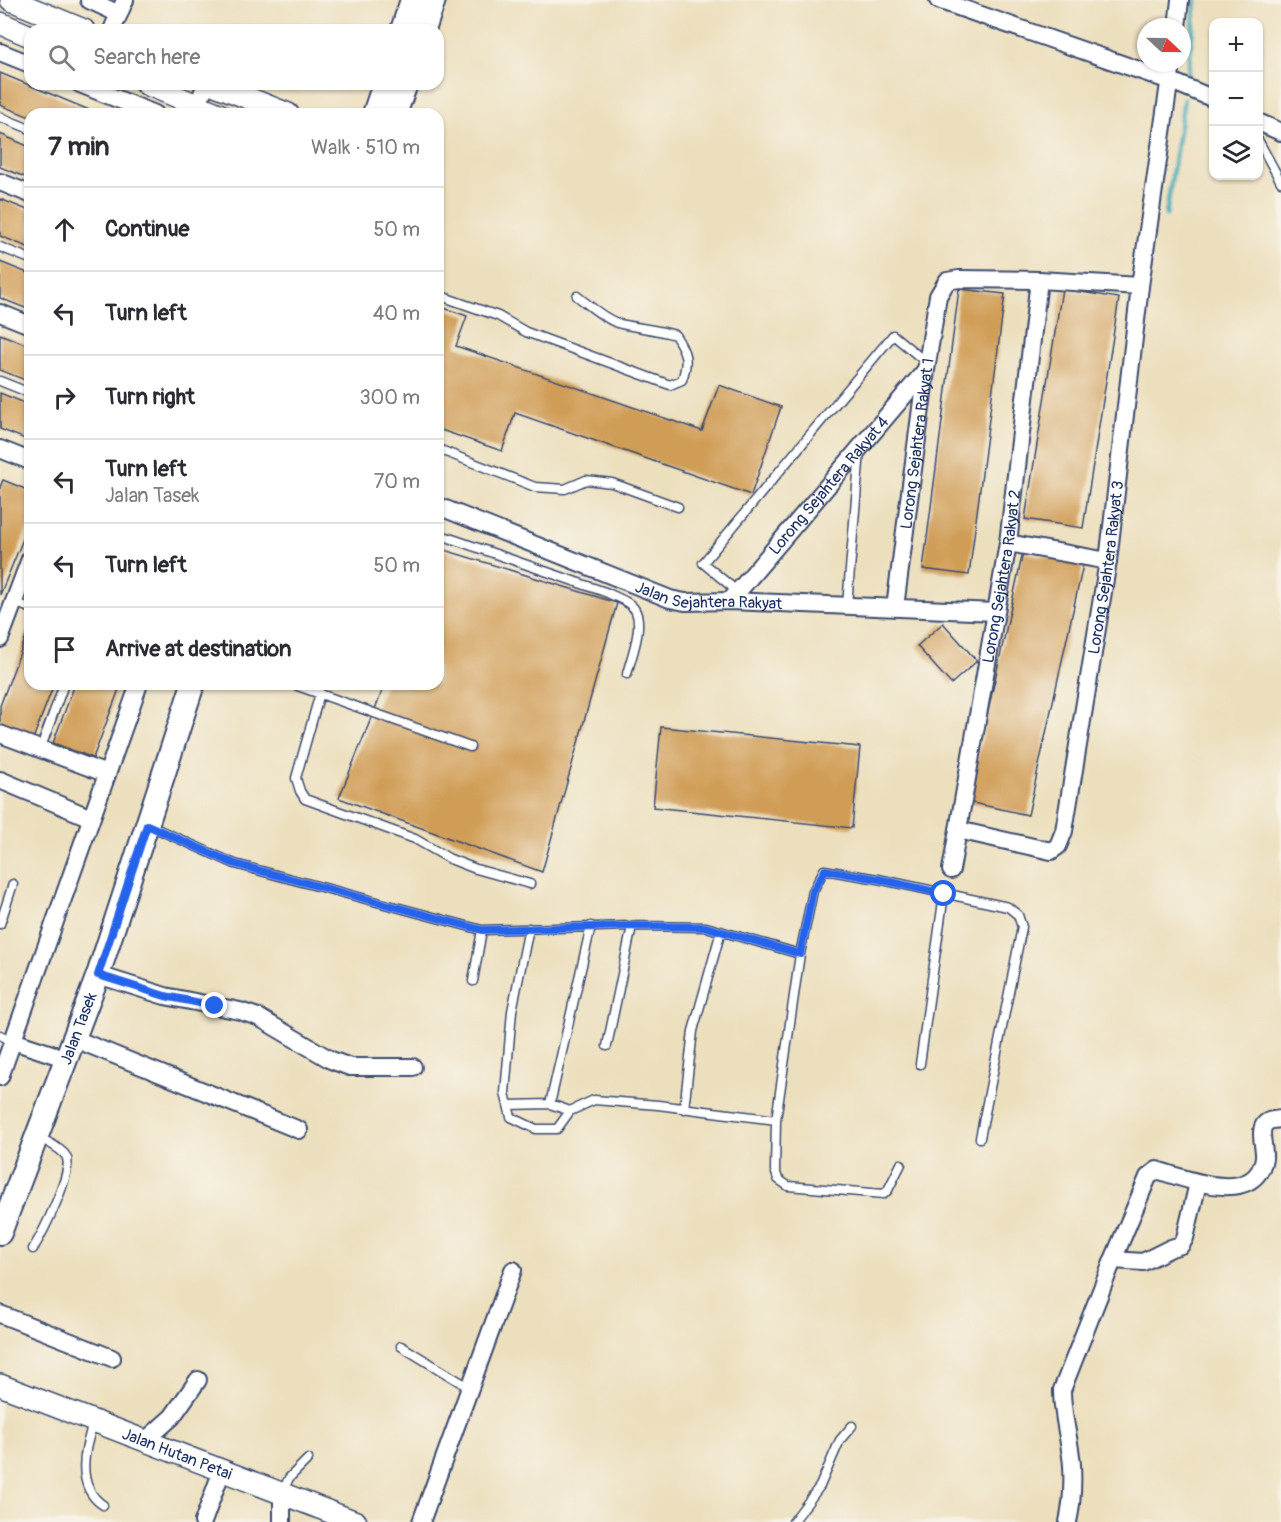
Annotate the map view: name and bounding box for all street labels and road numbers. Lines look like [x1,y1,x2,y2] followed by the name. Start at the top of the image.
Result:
[896,357,939,530] street label: Lorong Sejahtera Rakyat 1
[765,412,893,559] street label: Lorong Sejahtera Rakyat 4
[1084,480,1128,656] street label: Lorong Sejahtera Rakyat 3
[978,489,1025,665] street label: Lorong Sejahtera Rakyat 2
[632,577,783,614] street label: Jalan Sejahtera Rakyat
[56,989,102,1067] street label: Jalan Tasek
[119,1424,235,1484] street label: Jalan Hutan Petai

